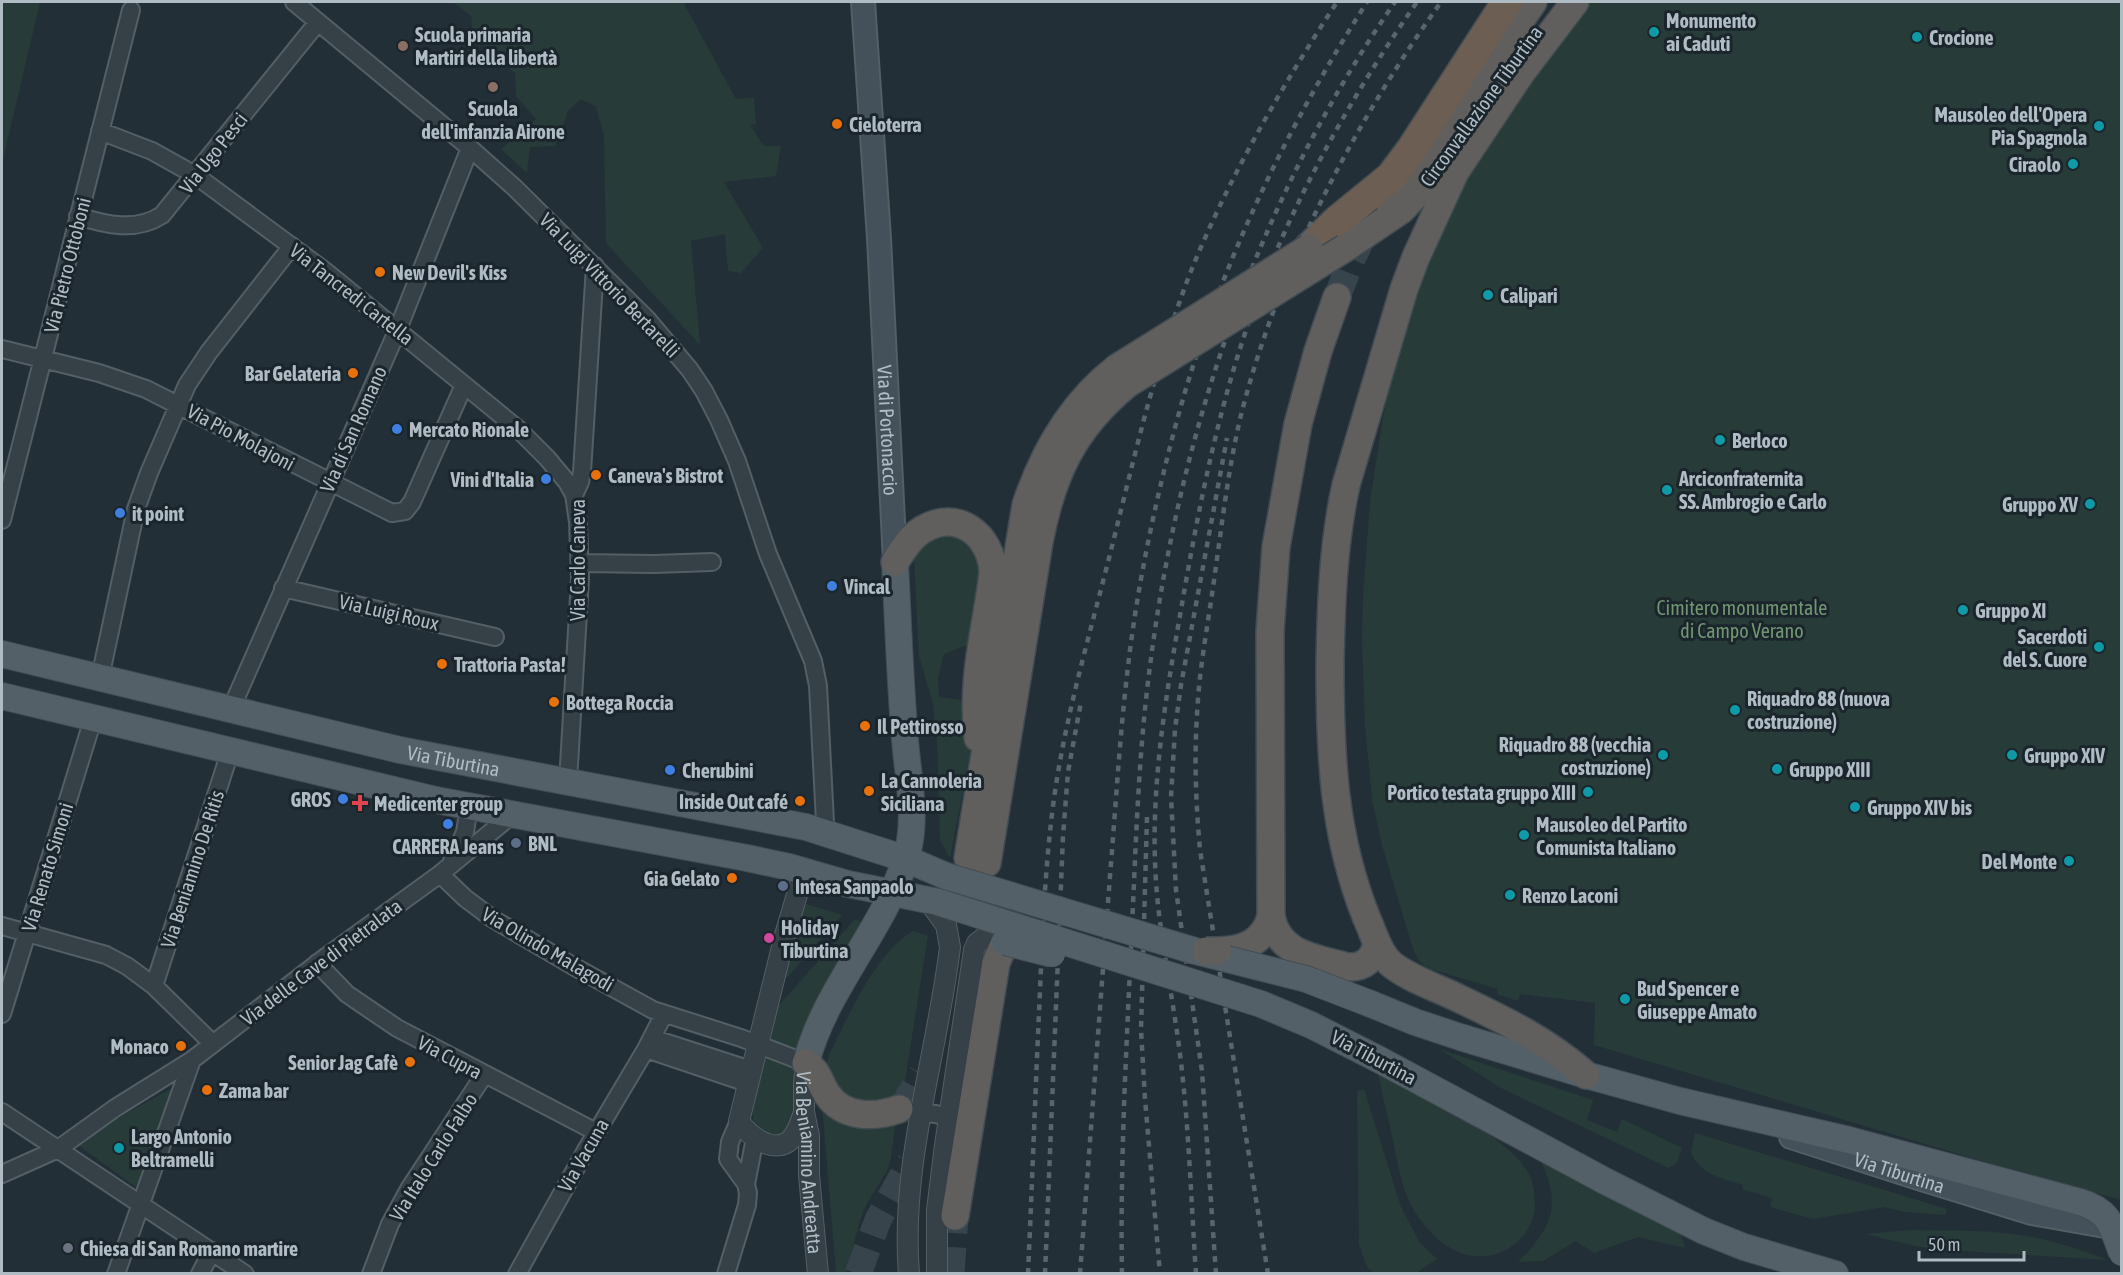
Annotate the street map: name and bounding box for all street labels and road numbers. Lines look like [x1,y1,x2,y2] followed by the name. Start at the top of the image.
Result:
[1415,21,1547,191] street label: Circonvallazione Tiburtina
[174,108,252,198] street label: Via Ugo Pesci
[39,195,95,335] street label: Via Pietro Ottoboni
[535,208,685,362] street label: Via Luigi Vittorio Bertarelli
[286,239,418,349] street label: Via Tancredi Cartella
[315,362,391,496] street label: Via di San Romano
[874,364,903,496] street label: Via di Portonaccio
[183,399,299,475] street label: Via Pio Molajoni
[566,499,589,621] street label: Via Carlo Caneva
[337,589,441,635] street label: Via Luigi Roux
[405,740,502,780] street label: Via Tiburtina
[156,787,228,951] street label: Via Beniamino De Ritis
[17,800,77,934] street label: Via Renato Simoni
[236,894,406,1030] street label: Via delle Cave di Pietralata
[478,902,618,996] street label: Via Olindo Malagodi
[1327,1025,1421,1089] street label: Via Tiburtina
[414,1031,486,1083] street label: Via Cupra
[793,1070,828,1255] street label: Via Beniamino Andreatta
[384,1089,482,1225] street label: Via Italo Carlo Falbo
[553,1114,613,1196] street label: Via Vacuna
[1851,1147,1948,1197] street label: Via Tiburtina

